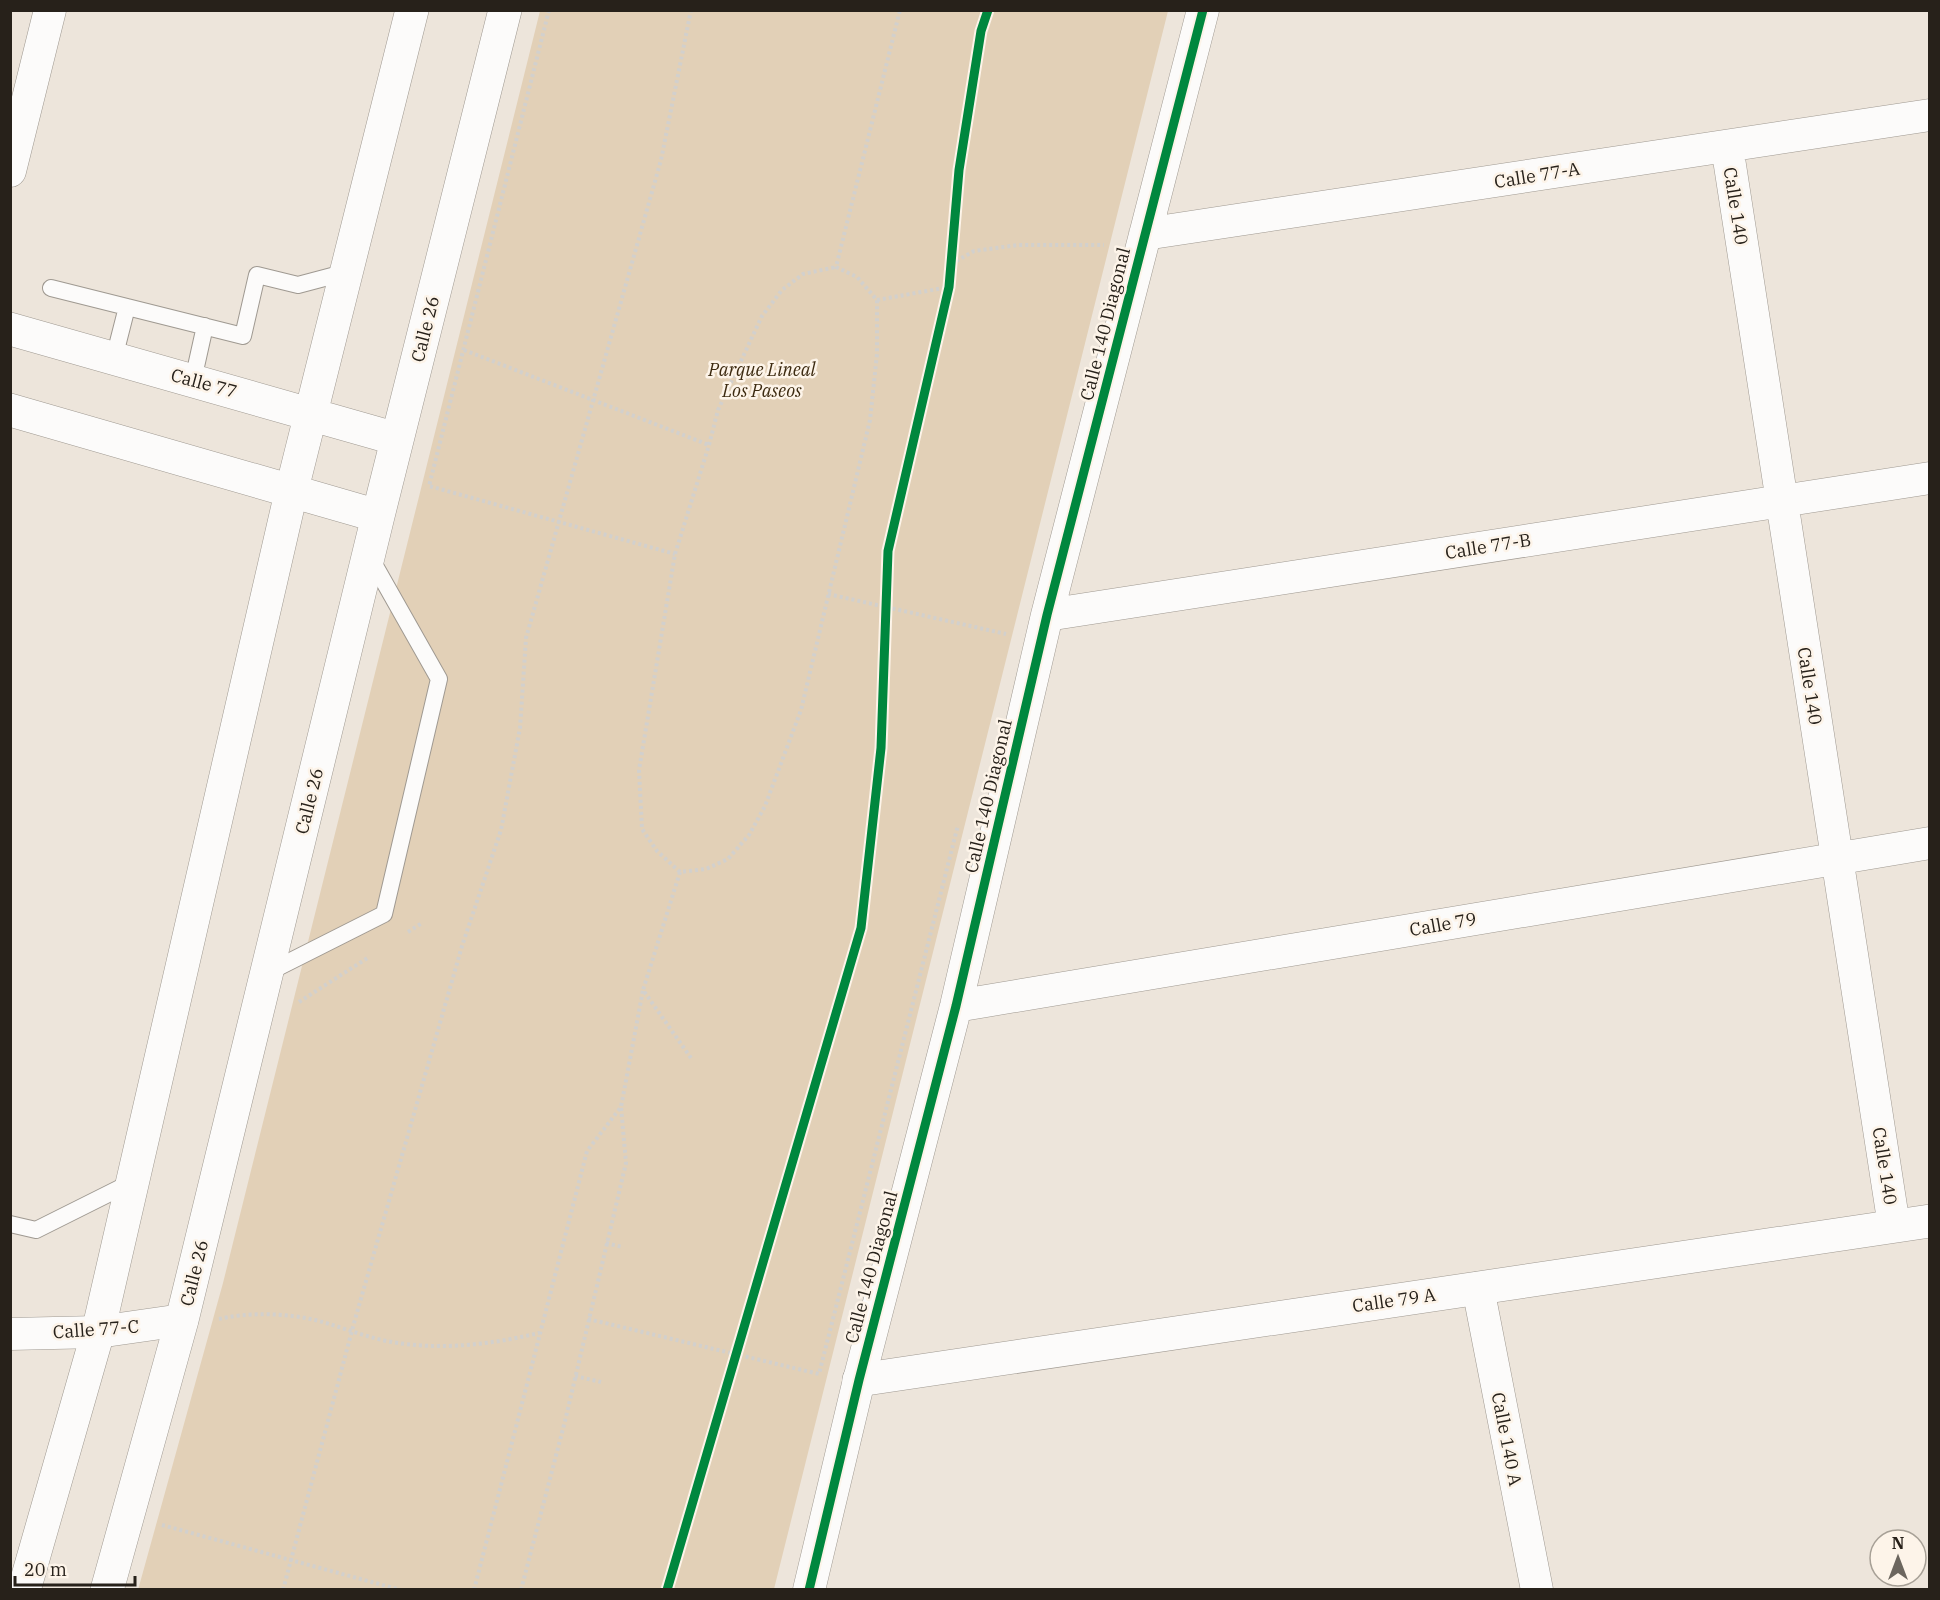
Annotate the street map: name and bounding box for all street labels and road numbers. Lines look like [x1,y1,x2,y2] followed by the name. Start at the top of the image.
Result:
[1492,157,1582,193] street label: Calle 77-A
[1719,166,1753,246] street label: Calle 140
[1075,245,1135,403] street label: Calle 140 Diagonal
[406,293,444,365] street label: Calle 26
[168,363,240,403] street label: Calle 77
[1443,528,1533,564] street label: Calle 77-B
[1793,646,1827,726] street label: Calle 140
[959,717,1017,875] street label: Calle 140 Diagonal
[290,765,328,837] street label: Calle 26
[1408,907,1478,941] street label: Calle 79
[1868,1126,1902,1206] street label: Calle 140
[840,1188,902,1346] street label: Calle 140 Diagonal
[175,1237,213,1309] street label: Calle 26
[1351,1283,1438,1317] street label: Calle 79 A
[52,1315,140,1343] street label: Calle 77-C
[1487,1390,1527,1488] street label: Calle 140 A

